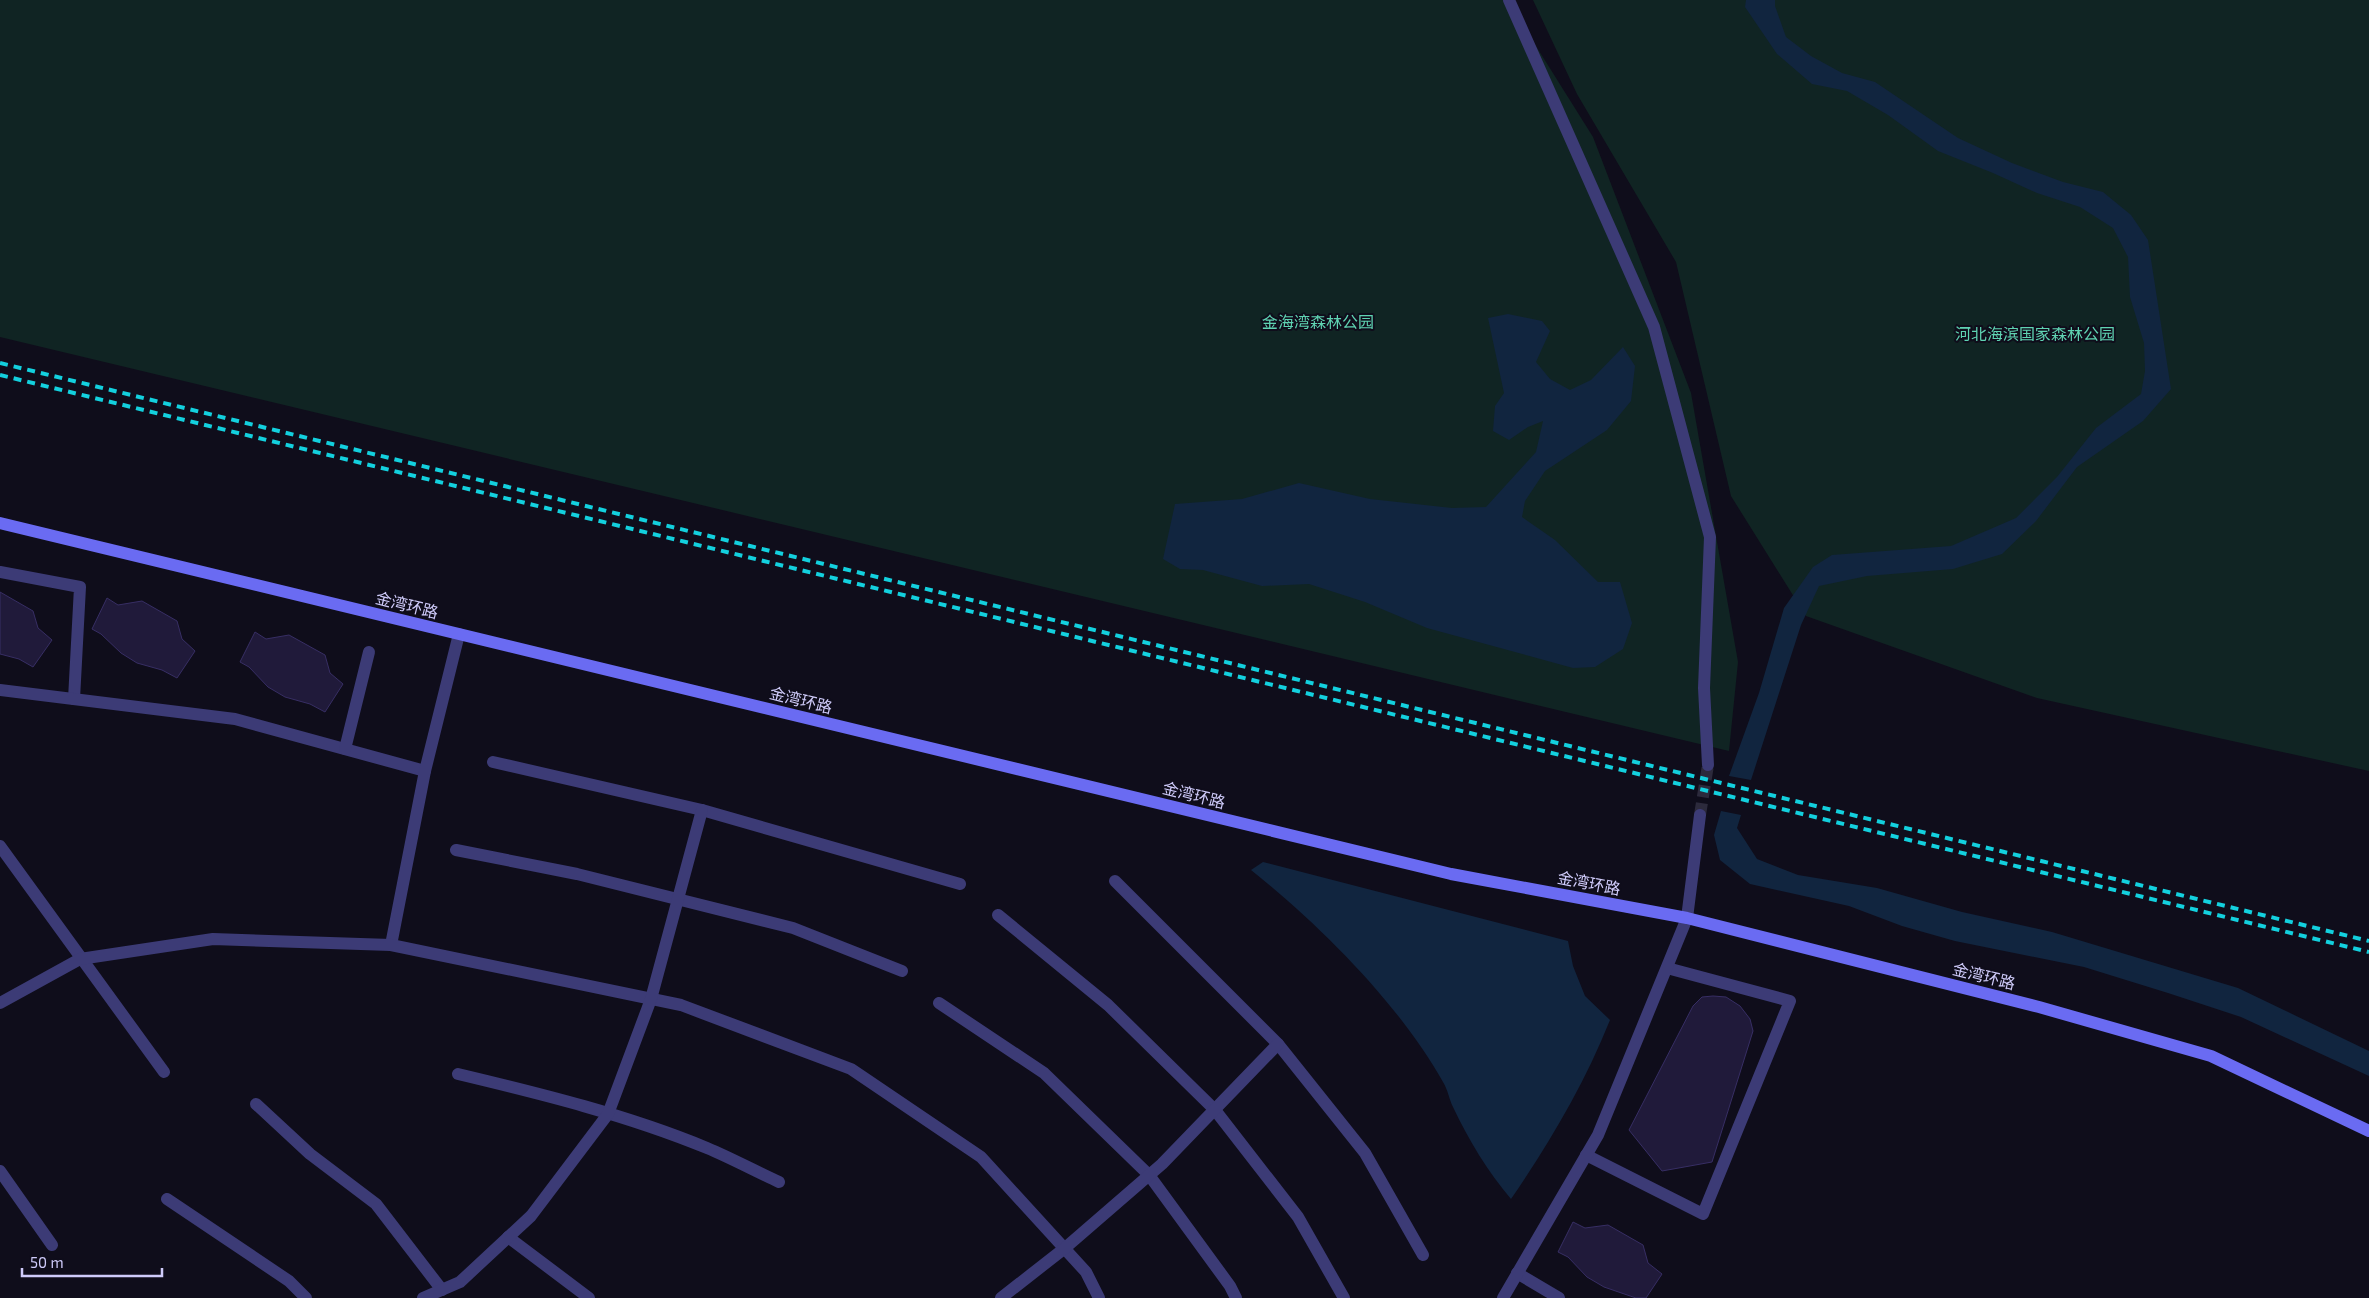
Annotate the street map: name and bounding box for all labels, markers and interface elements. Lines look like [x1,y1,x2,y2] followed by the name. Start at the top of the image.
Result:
[1262,312,1374,331] park label: 金海湾森林公园
[1955,324,2115,343] park label: 河北海滨国家森林公园
[374,588,440,621] street label: 金湾环路
[768,683,834,716] street label: 金湾环路
[1161,778,1227,811] street label: 金湾环路
[1556,867,1622,898] street label: 金湾环路
[1951,959,2017,992] street label: 金湾环路
[22,1246,162,1278] scale bar
[30,1253,64,1271] text: 50 m

